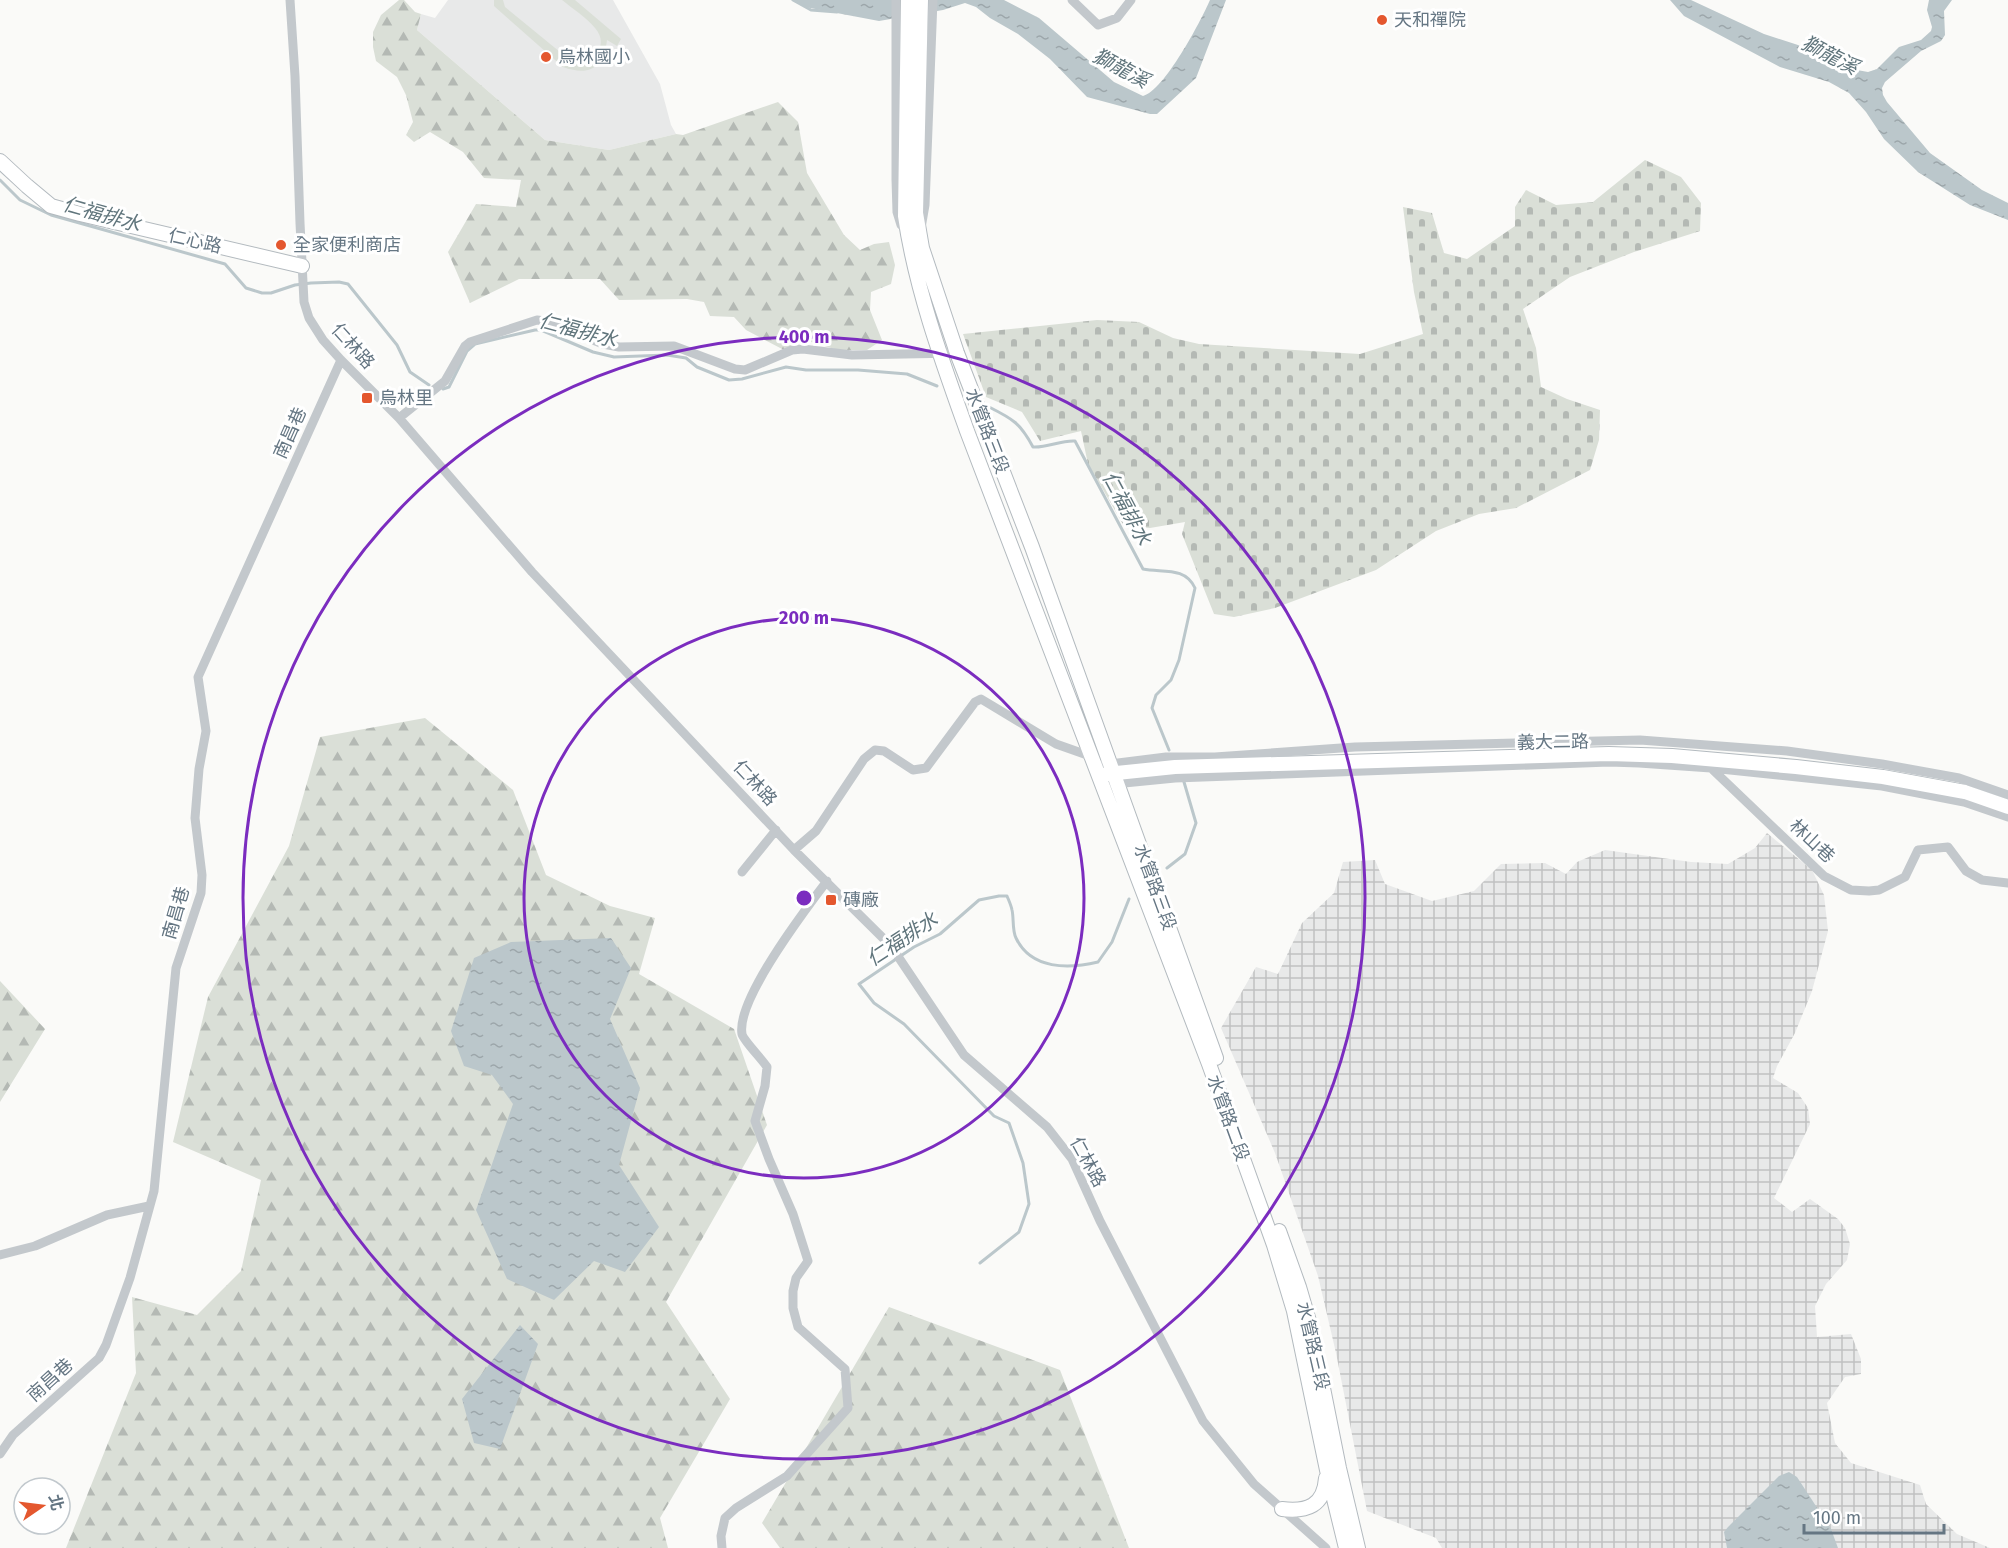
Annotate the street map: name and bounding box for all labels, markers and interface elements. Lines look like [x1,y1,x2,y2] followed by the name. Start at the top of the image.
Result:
[1394,9,1466,31] place label: 天和禪院
[1375,13,1389,27] marker: 天和禪院
[1798,31,1865,81] water label: 獅龍溪
[1089,43,1156,94] water label: 獅龍溪
[558,46,630,68] place label: 烏林國小
[539,50,553,64] marker: 烏林國小
[60,191,145,237] water label: 仁福排水
[166,224,224,258] street label: 仁心路
[293,234,401,256] place label: 全家便利商店
[274,238,288,252] marker: 全家便利商店
[536,308,621,352] water label: 仁福排水
[327,319,379,373] street label: 仁林路
[779,326,829,348] text: 400 m
[961,385,1013,477] street label: 水管路三段
[379,387,433,409] place label: 烏林里
[360,391,374,405] marker: 烏林里
[269,404,311,462] street label: 南昌巷
[1098,467,1157,550] water label: 仁福排水
[779,607,829,629] text: 200 m
[1517,730,1589,754] street label: 義大二路
[729,756,781,810] street label: 仁林路
[1785,815,1839,867] street label: 林山巷
[1129,841,1181,933] street label: 水管路三段
[158,884,194,942] street label: 南昌巷
[794,888,814,908] centre of rings
[843,889,879,911] place label: 磚廠
[824,893,838,907] marker: 磚廠
[862,907,943,971] water label: 仁福排水
[1202,1072,1254,1164] street label: 水管路二段
[1065,1133,1111,1191] street label: 仁林路
[1292,1300,1334,1392] street label: 水管路三段
[23,1354,77,1406] street label: 南昌巷
[12,1476,72,1536] north arrow
[45,1492,67,1513] text: 北
[1804,1497,1944,1535] scale bar
[1813,1507,1861,1529] text: 100 m

